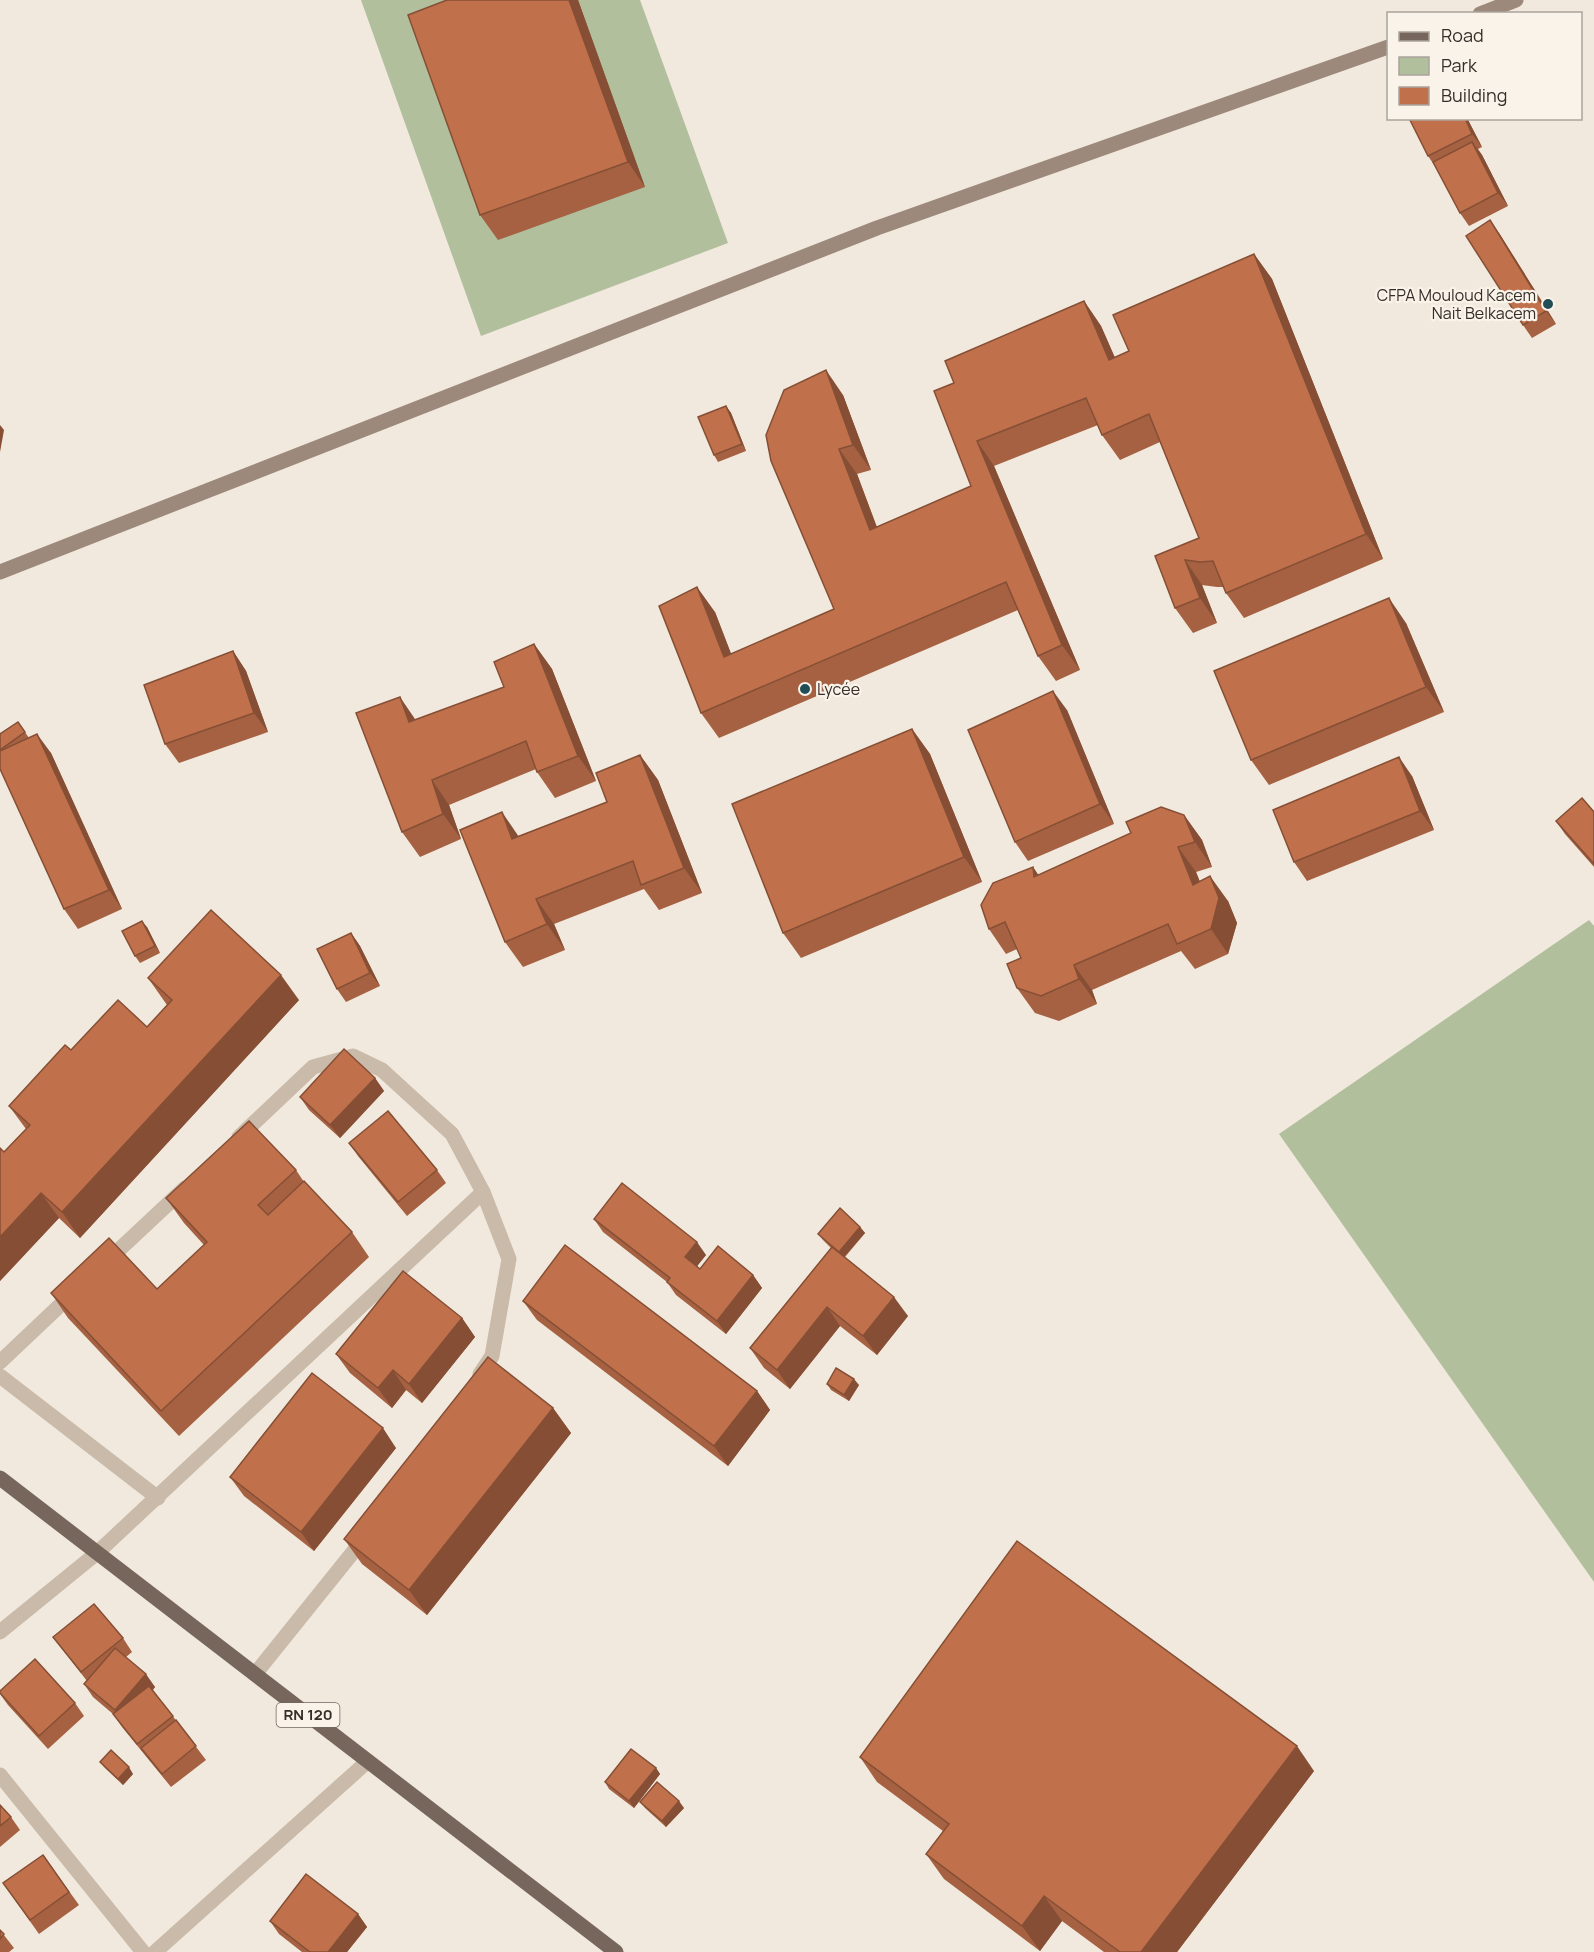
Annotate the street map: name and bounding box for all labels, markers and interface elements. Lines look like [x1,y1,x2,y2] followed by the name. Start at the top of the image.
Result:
[1387,12,1582,120] legend
[1441,23,1484,47] text: Road
[1441,53,1478,77] text: Park
[1441,83,1507,107] text: Building
[1377,284,1536,324] place label: CFPA Mouloud Kacem Nait Belkacem
[1541,297,1555,311] marker: CFPA Mouloud Kacem Nait Belkacem
[817,678,860,700] place label: Lycée
[798,682,812,696] marker: Lycée
[276,1703,340,1727] road number: RN 120

